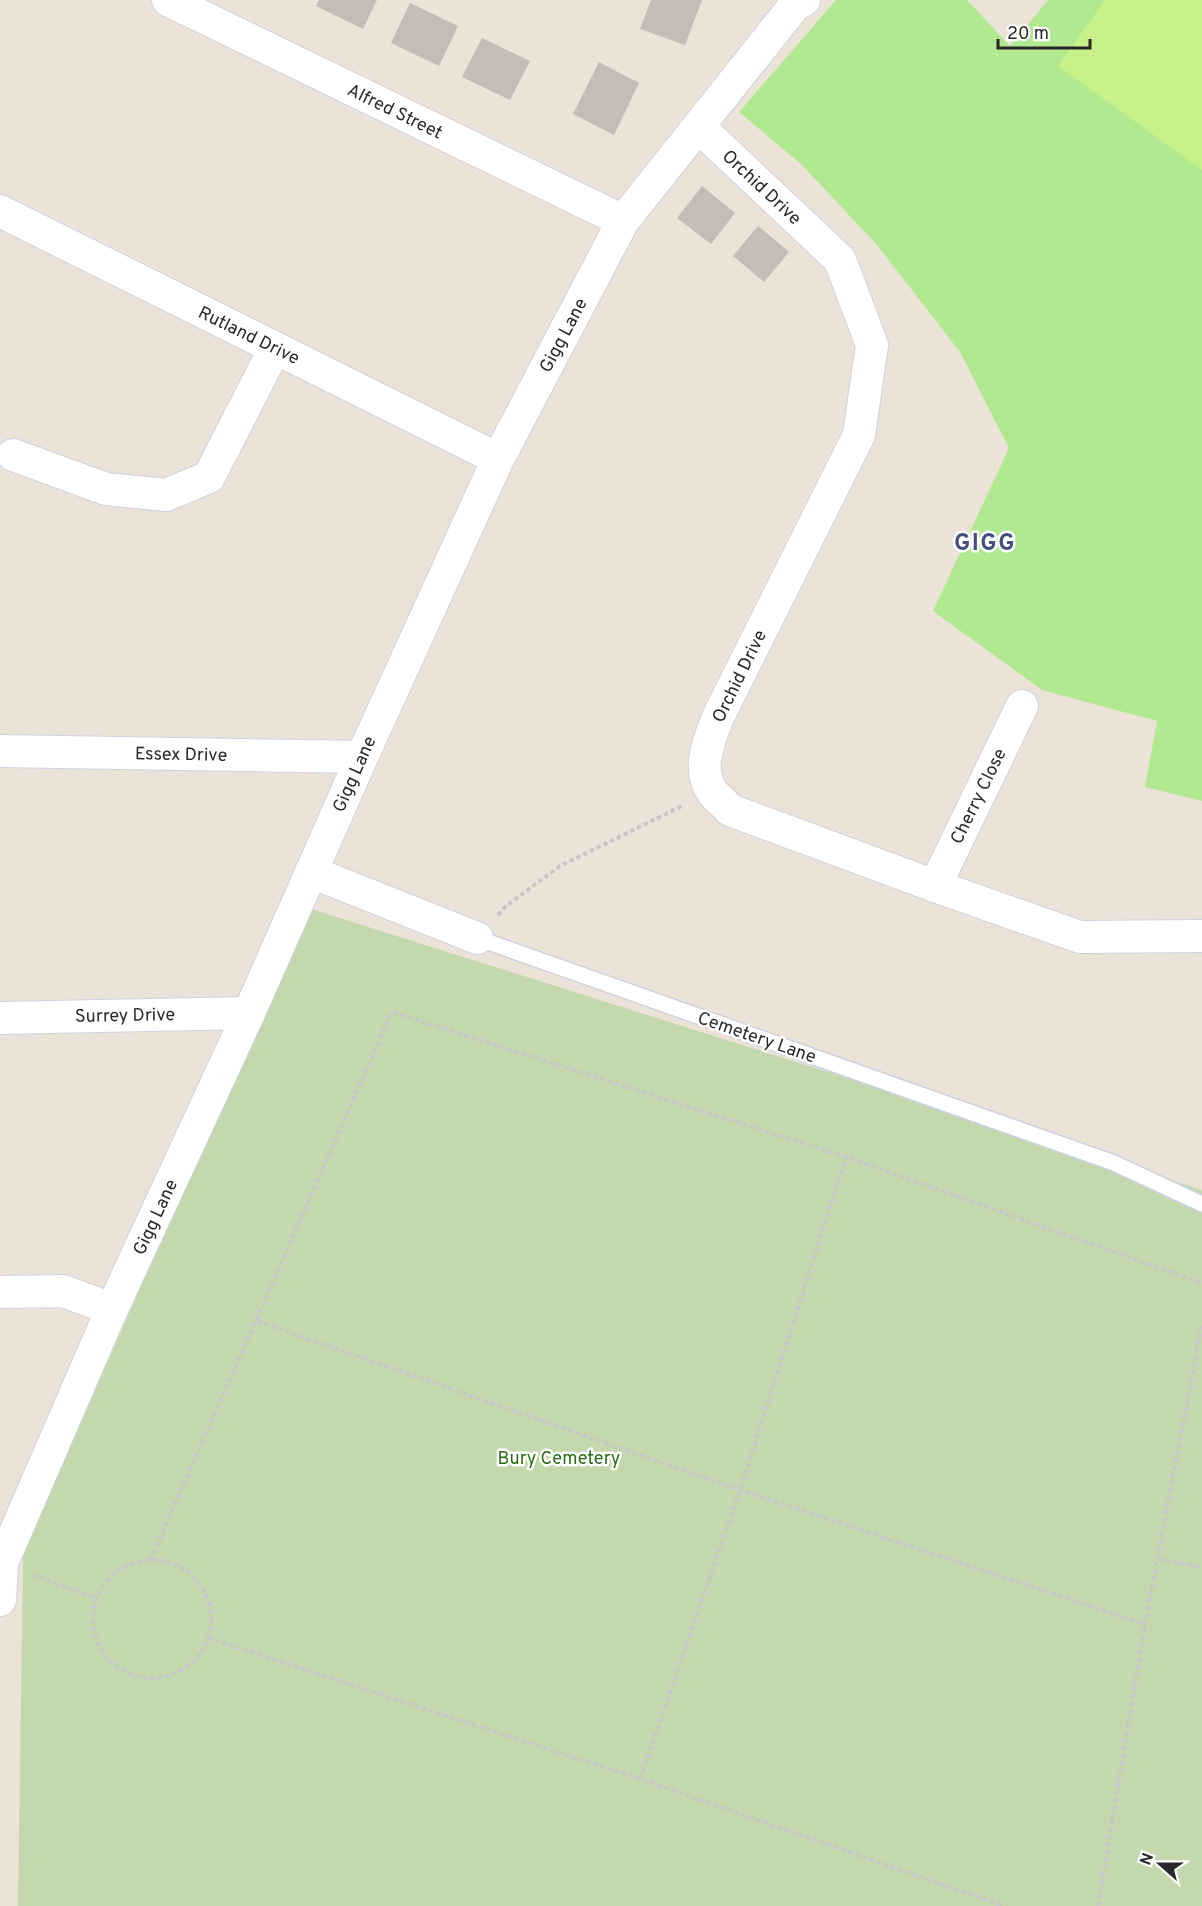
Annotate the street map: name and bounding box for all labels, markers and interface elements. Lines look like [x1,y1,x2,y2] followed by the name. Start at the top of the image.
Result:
[998,12,1090,50] scale bar
[1007,23,1049,46] text: 20 m
[343,79,446,145] street label: Alfred Street
[716,145,806,231] street label: Orchid Drive
[535,294,594,377] street label: Gigg Lane
[194,302,303,371] street label: Rutland Drive
[954,529,1016,559] district label: GIGG
[708,626,773,727] street label: Orchid Drive
[328,733,382,816] street label: Gigg Lane
[135,743,227,768] street label: Essex Drive
[946,745,1012,848] street label: Cherry Close
[75,1004,175,1029] street label: Surrey Drive
[694,1007,819,1069] street label: Cemetery Lane
[129,1176,184,1259] street label: Gigg Lane
[498,1448,620,1471] park label: Bury Cemetery
[1130,1834,1190,1894] north arrow
[1136,1850,1159,1868] text: N

